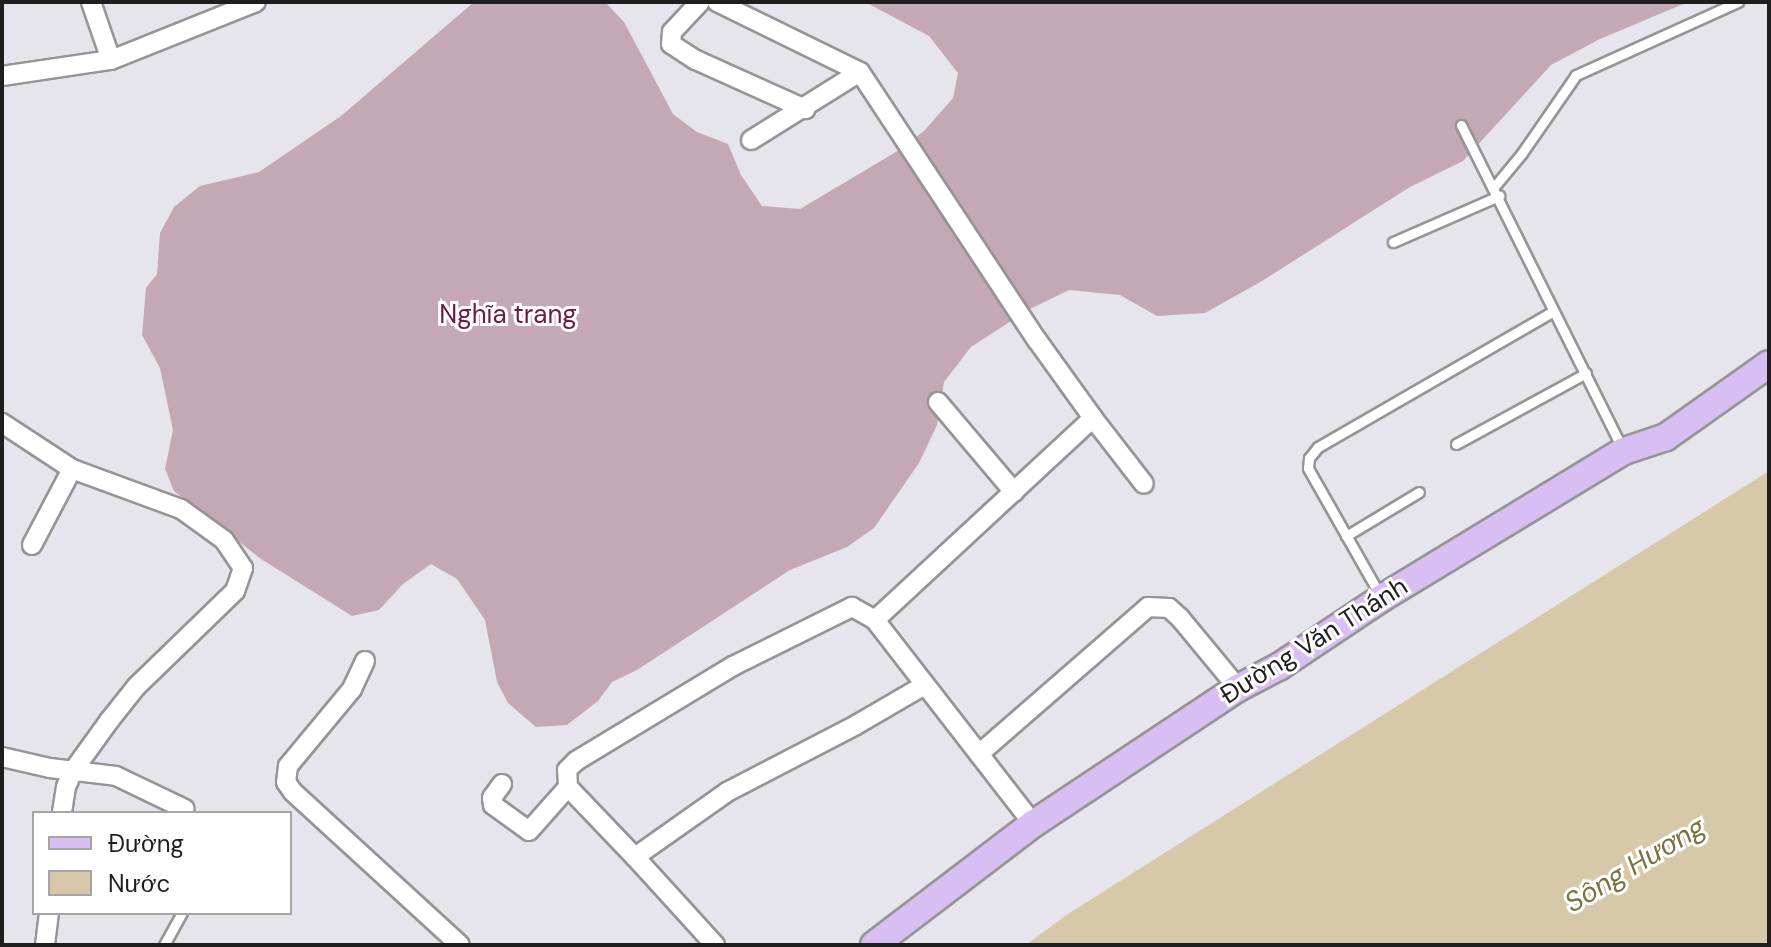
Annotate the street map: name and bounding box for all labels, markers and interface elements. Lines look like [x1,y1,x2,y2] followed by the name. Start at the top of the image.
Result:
[439,299,577,331] park label: Nghĩa trang
[1215,571,1413,711] street label: Đường Văn Thánh
[1559,810,1711,920] water label: Sông Hương
[32,811,292,915] legend
[108,828,184,859] text: Đường
[108,868,170,899] text: Nước

